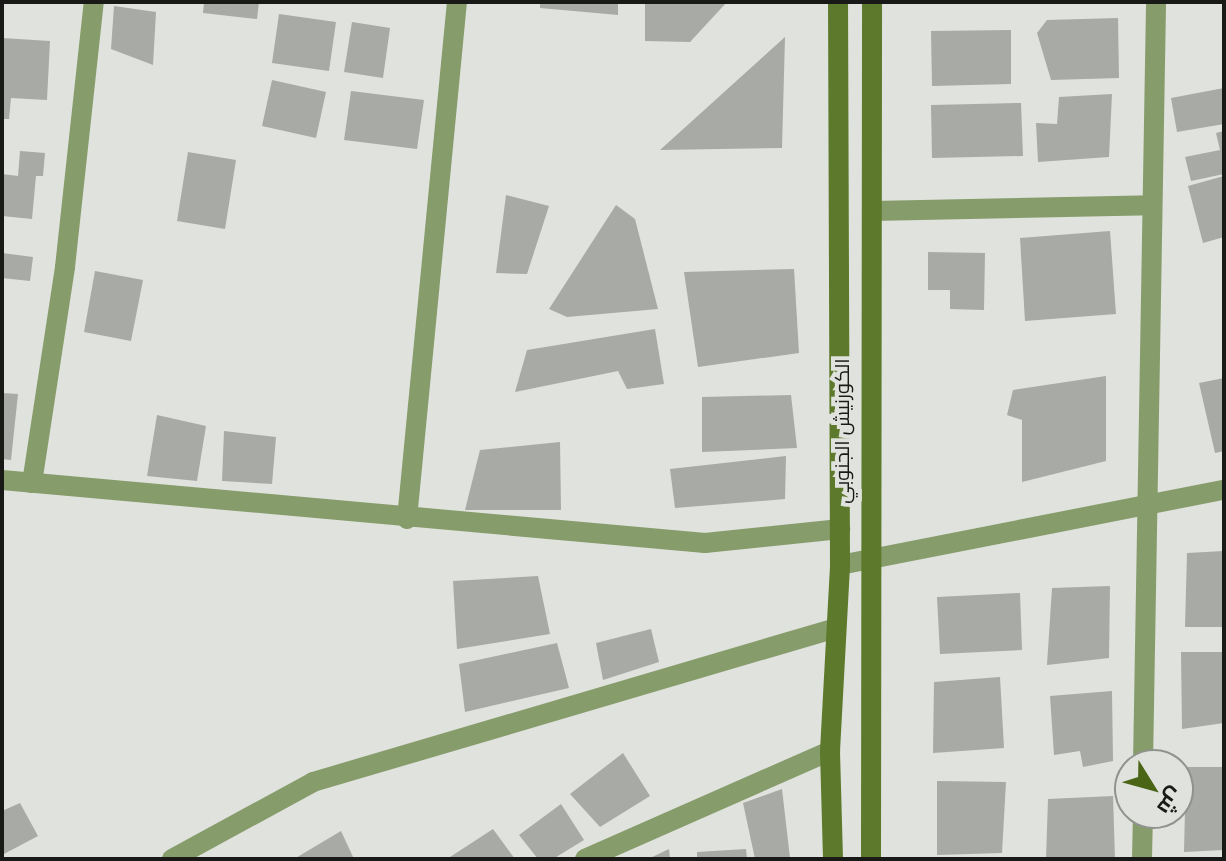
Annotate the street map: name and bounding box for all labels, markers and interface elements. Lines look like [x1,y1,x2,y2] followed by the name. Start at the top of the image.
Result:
[828,358,852,504] street label: الكورنيش الجنوبي
[1114,749,1194,829] north arrow
[1151,782,1192,823] text: ش

